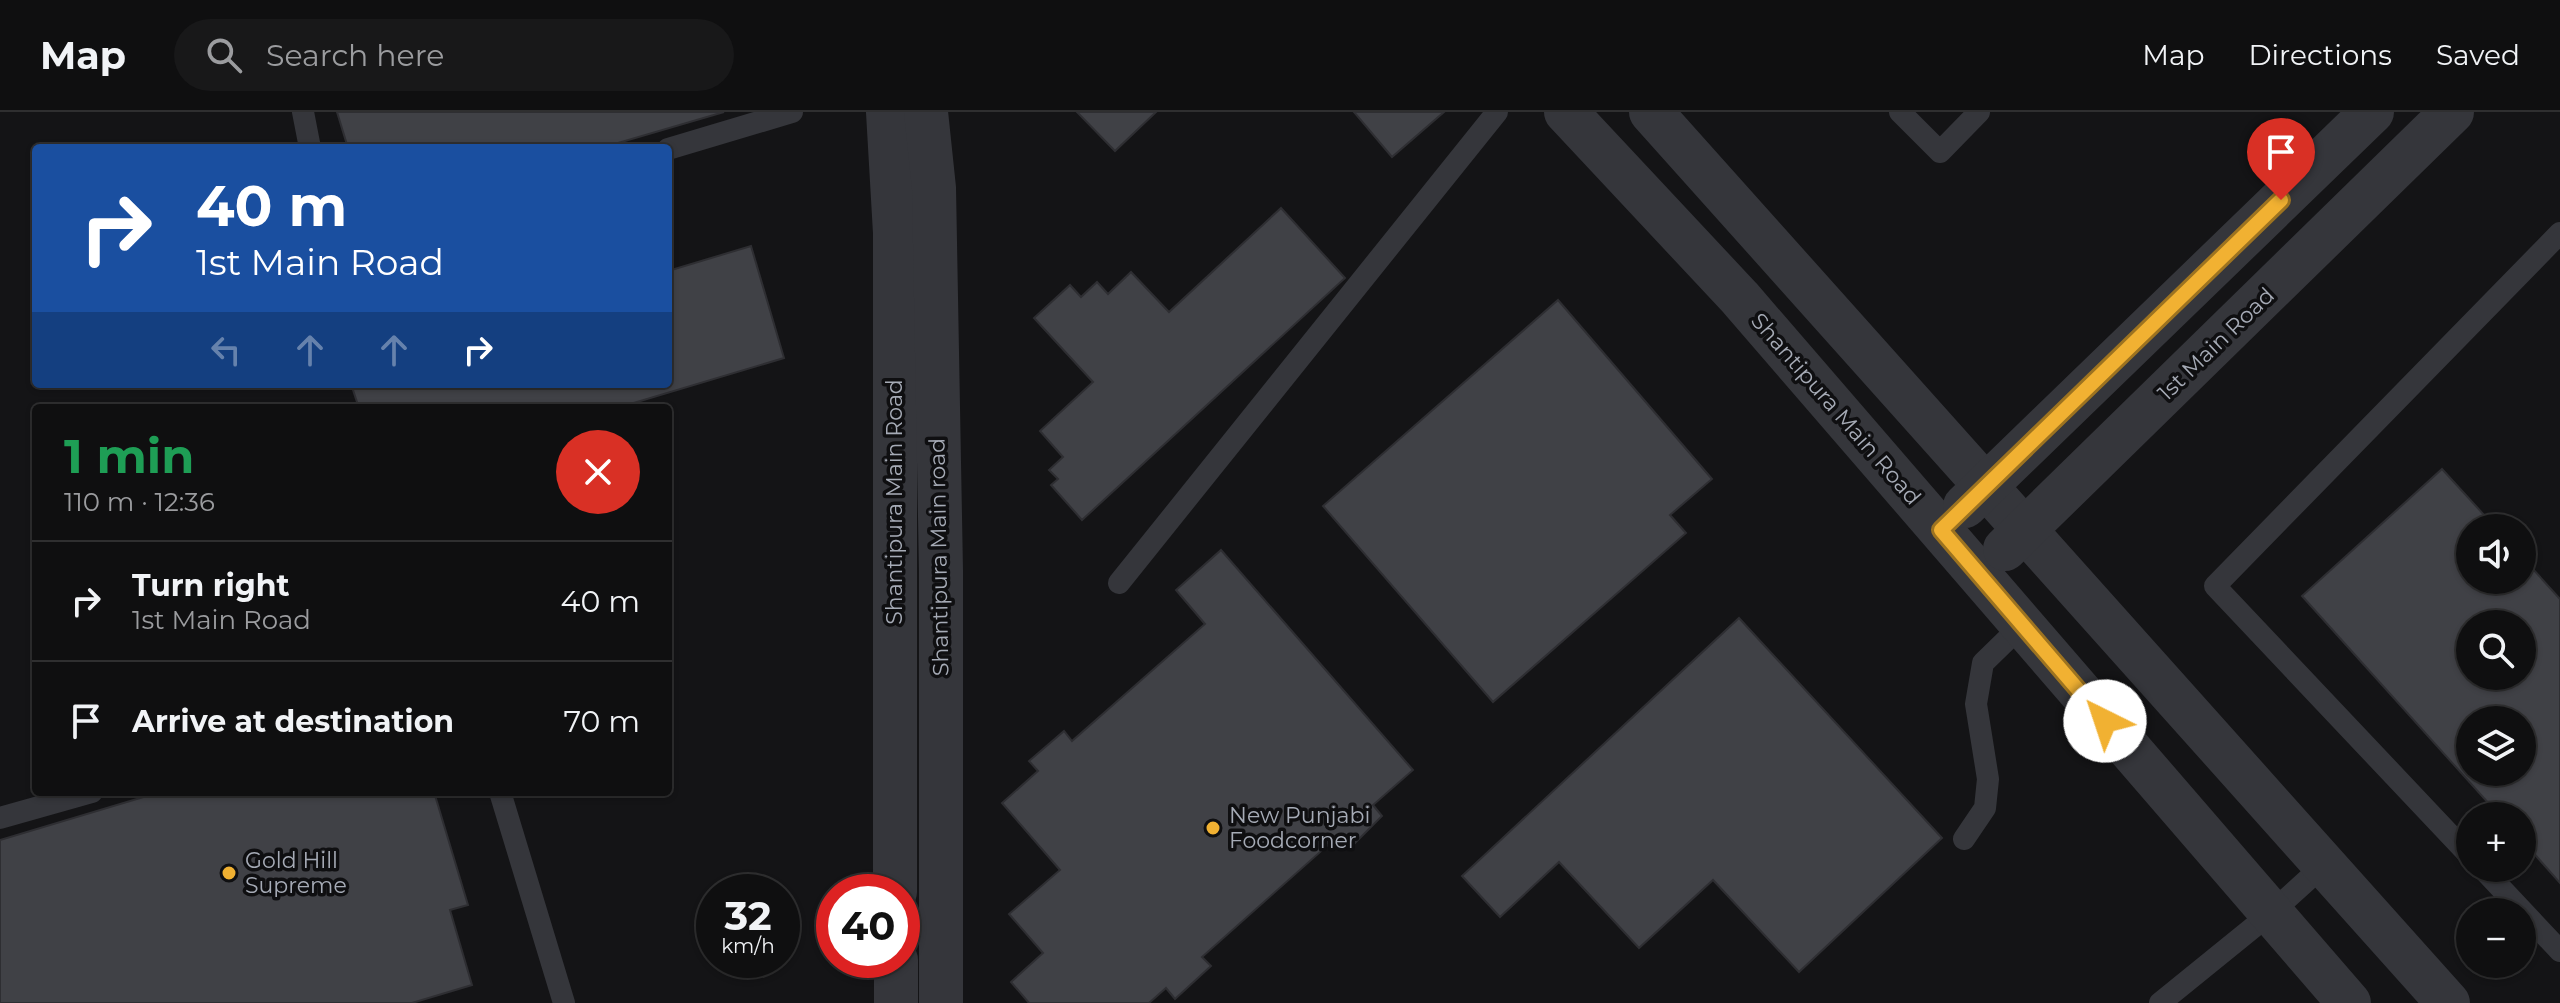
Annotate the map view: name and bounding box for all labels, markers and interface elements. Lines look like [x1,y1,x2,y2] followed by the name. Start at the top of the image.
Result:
[174,19,734,91] search box
[40,32,126,79] text: Map
[202,33,246,77] icon: search
[266,37,444,74] text: Search here
[2142,38,2204,72] text: Map
[2248,38,2392,72] text: Directions
[2436,38,2520,72] text: Saved
[2247,118,2315,200] pin
[2259,130,2303,174] icon: arrive
[196,172,347,240] text: 40 m
[64,176,168,280] icon: right
[196,240,444,284] text: 1st Main Road
[2152,282,2280,406] street label: 1st Main Road
[1745,307,1927,511] street label: Shantipura Main Road
[204,328,248,372] icon: left
[288,328,332,372] icon: ahead
[372,328,416,372] icon: ahead
[456,328,500,372] icon: right
[881,379,908,625] street label: Shantipura Main Road
[64,427,194,485] text: 1 min
[556,430,640,514] button: close
[923,438,955,676] street label: Shantipura Main road
[64,486,215,518] text: 110 m · 12:36
[2456,514,2536,978] map controls
[2456,514,2536,594] button: sound
[132,567,289,604] text: Turn right
[64,579,108,623] icon: right
[561,583,640,620] text: 40 m
[132,604,311,636] text: 1st Main Road
[2456,610,2536,690] button: search
[2063,679,2147,763] position arrow
[64,699,108,743] icon: arrive
[132,703,454,740] text: Arrive at destination
[563,703,640,740] text: 70 m
[2456,706,2536,786] button: layers
[1229,802,1370,854] place label: New Punjabi Foodcorner
[2456,802,2536,882] button: +
[1204,819,1222,837] marker: New Punjabi Foodcorner
[245,847,347,899] place label: Gold Hill Supreme
[220,864,238,882] marker: Gold Hill Supreme
[816,874,920,978] speed limit sign: 40
[724,891,772,940] text: 32
[2456,898,2536,978] button: −
[721,934,775,958] text: km/h

